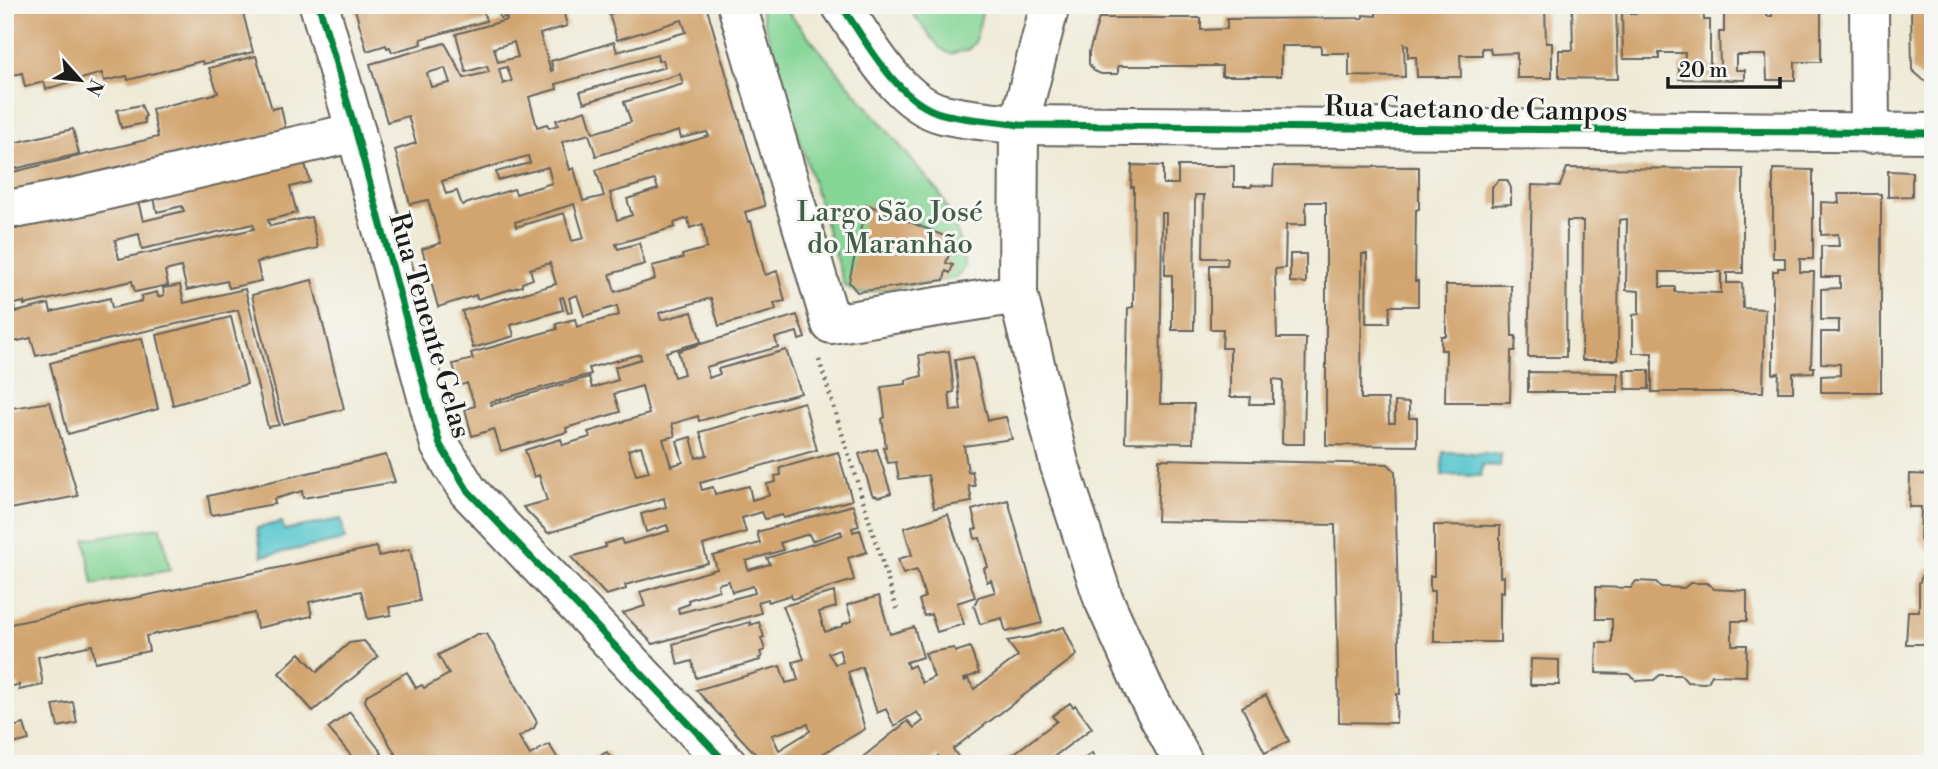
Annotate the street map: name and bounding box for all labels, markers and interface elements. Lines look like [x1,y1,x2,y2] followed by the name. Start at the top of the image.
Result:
[46,46,116,116] north arrow
[1668,46,1780,90] scale bar
[1679,58,1728,84] text: 20 m
[80,75,108,99] text: N
[1324,89,1628,130] street label: Rua Caetano de Campos
[797,195,983,262] park label: Largo São José do Maranhão
[381,209,479,442] street label: Rua Tenente Gelas

